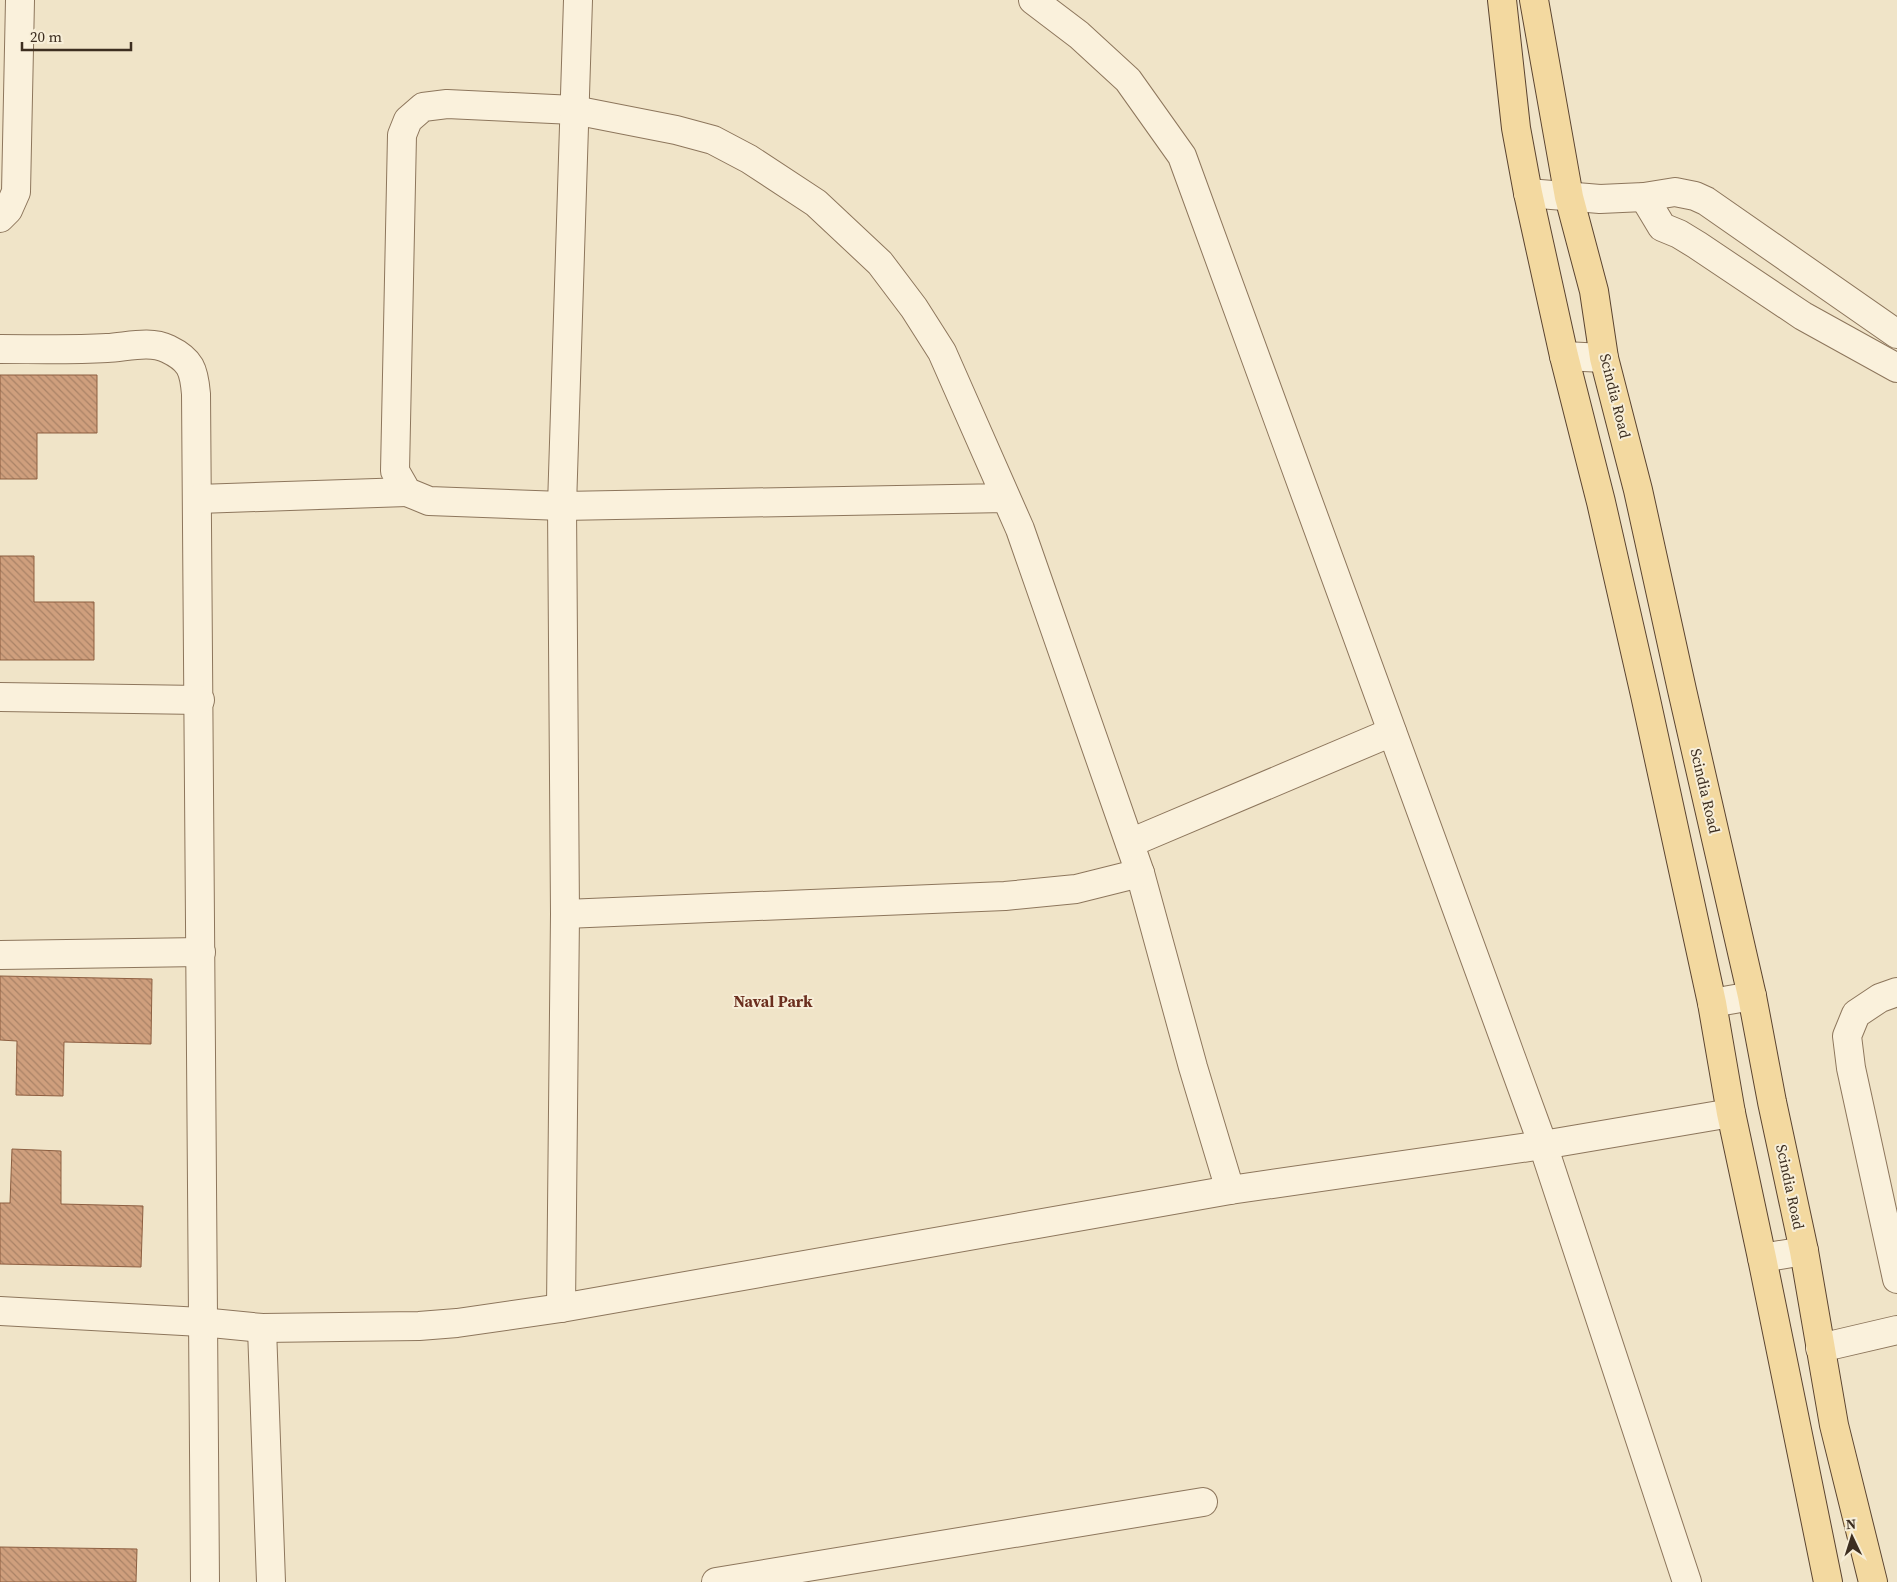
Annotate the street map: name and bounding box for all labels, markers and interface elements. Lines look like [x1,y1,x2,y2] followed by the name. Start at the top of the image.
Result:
[22,20,131,52] scale bar
[30,26,62,47] text: 20 m
[1595,351,1636,441] street label: Scindia Road
[1686,746,1726,836] street label: Scindia Road
[734,990,813,1012] district label: Naval Park
[1771,1142,1810,1232] street label: Scindia Road
[1827,1512,1877,1562] north arrow
[1845,1514,1857,1534] text: N

